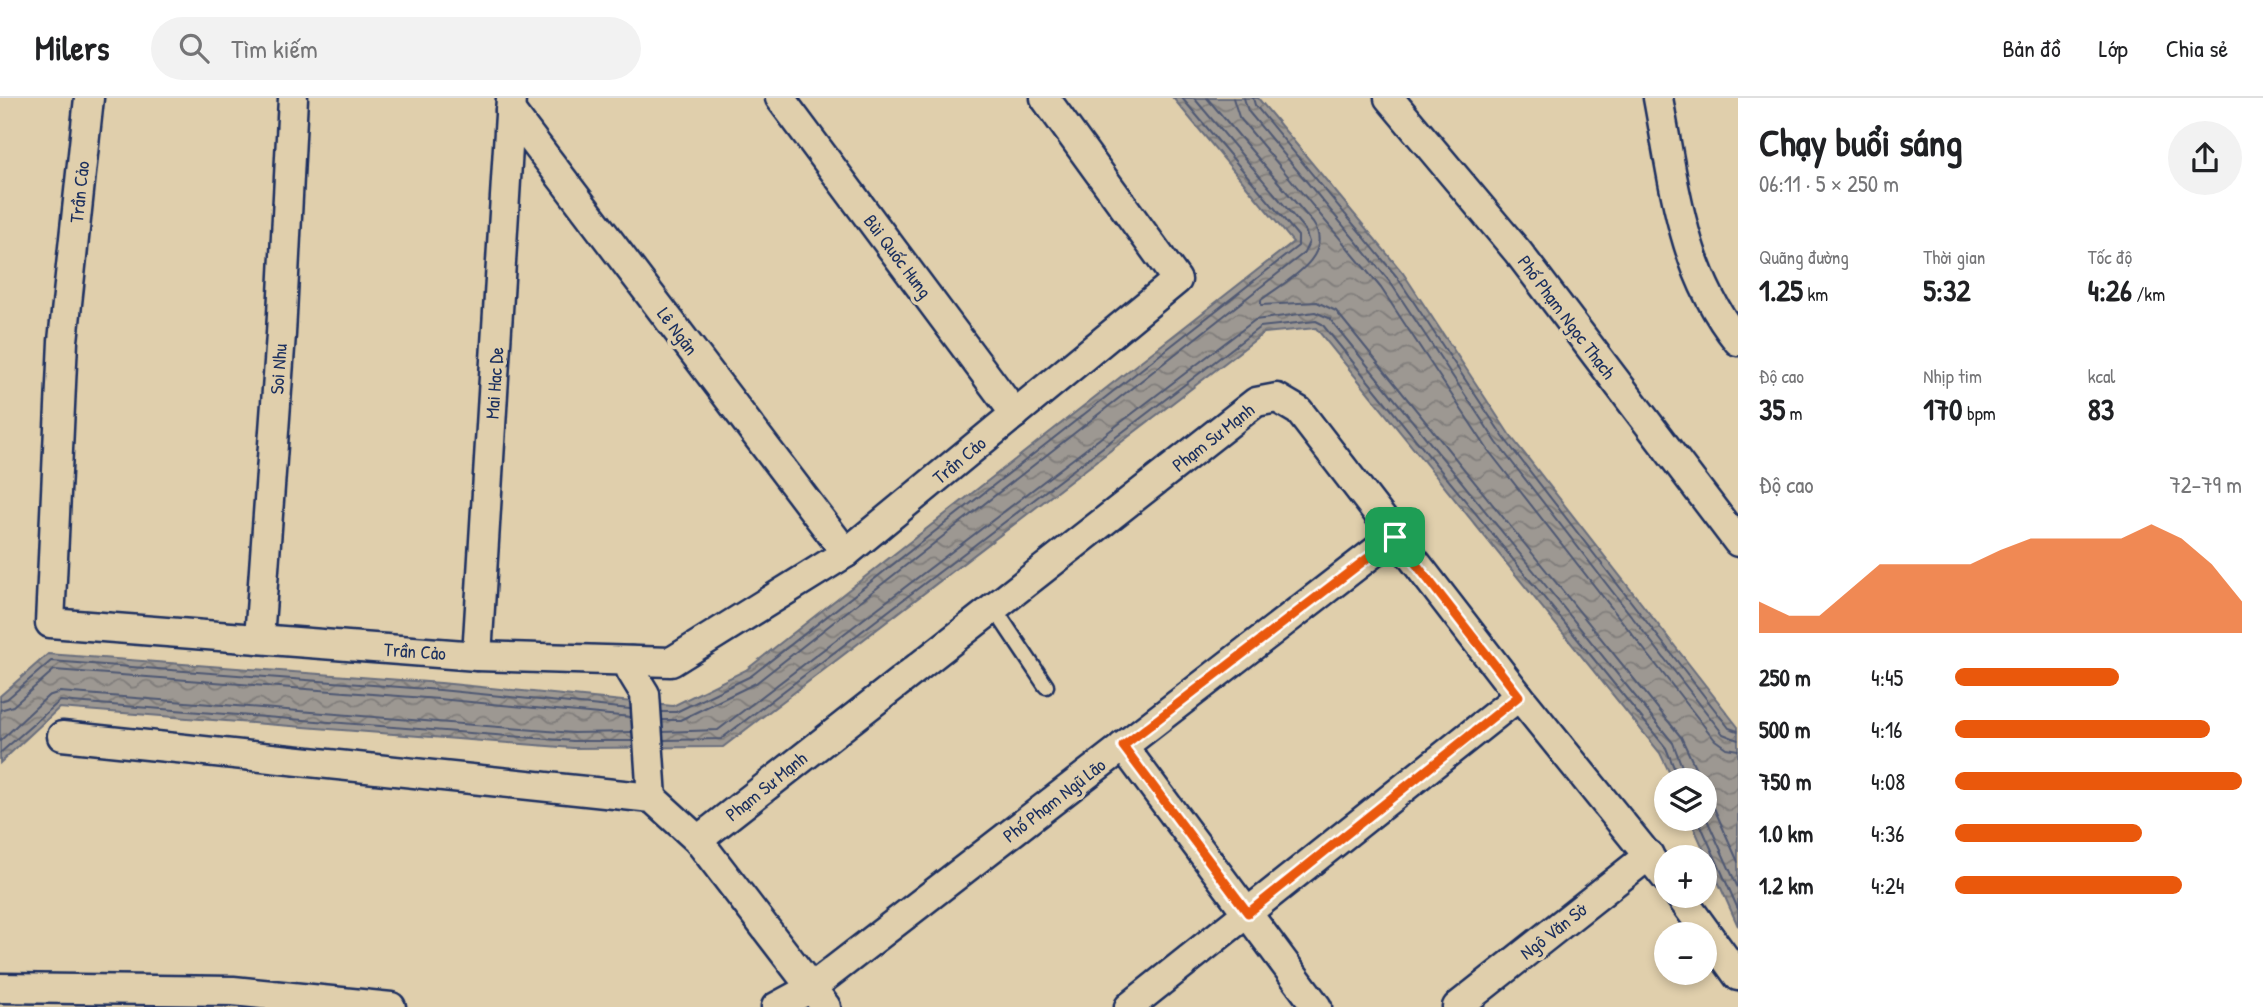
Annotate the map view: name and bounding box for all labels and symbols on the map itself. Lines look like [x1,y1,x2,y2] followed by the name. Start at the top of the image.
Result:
[63,159,95,224] street label: Trần Cảo
[858,209,938,303] street label: Bùi Quốc Hưng
[1512,250,1622,384] street label: Phố Phạm Ngọc Thạch
[651,302,705,360] street label: Lê Ngân
[263,342,293,395] street label: Soi Nhu
[479,346,510,420] street label: Mai Hac De
[1166,397,1260,477] street label: Phạm Sư Mạnh
[927,430,991,490] street label: Trần Cảo
[1365,507,1425,567] pin
[383,636,447,666] street label: Trần Cảo
[720,745,812,827] street label: Phạm Sư Mạnh
[997,751,1111,848] street label: Phố Phạm Ngũ Lão
[1514,896,1593,965] street label: Ngô Văn Sở

